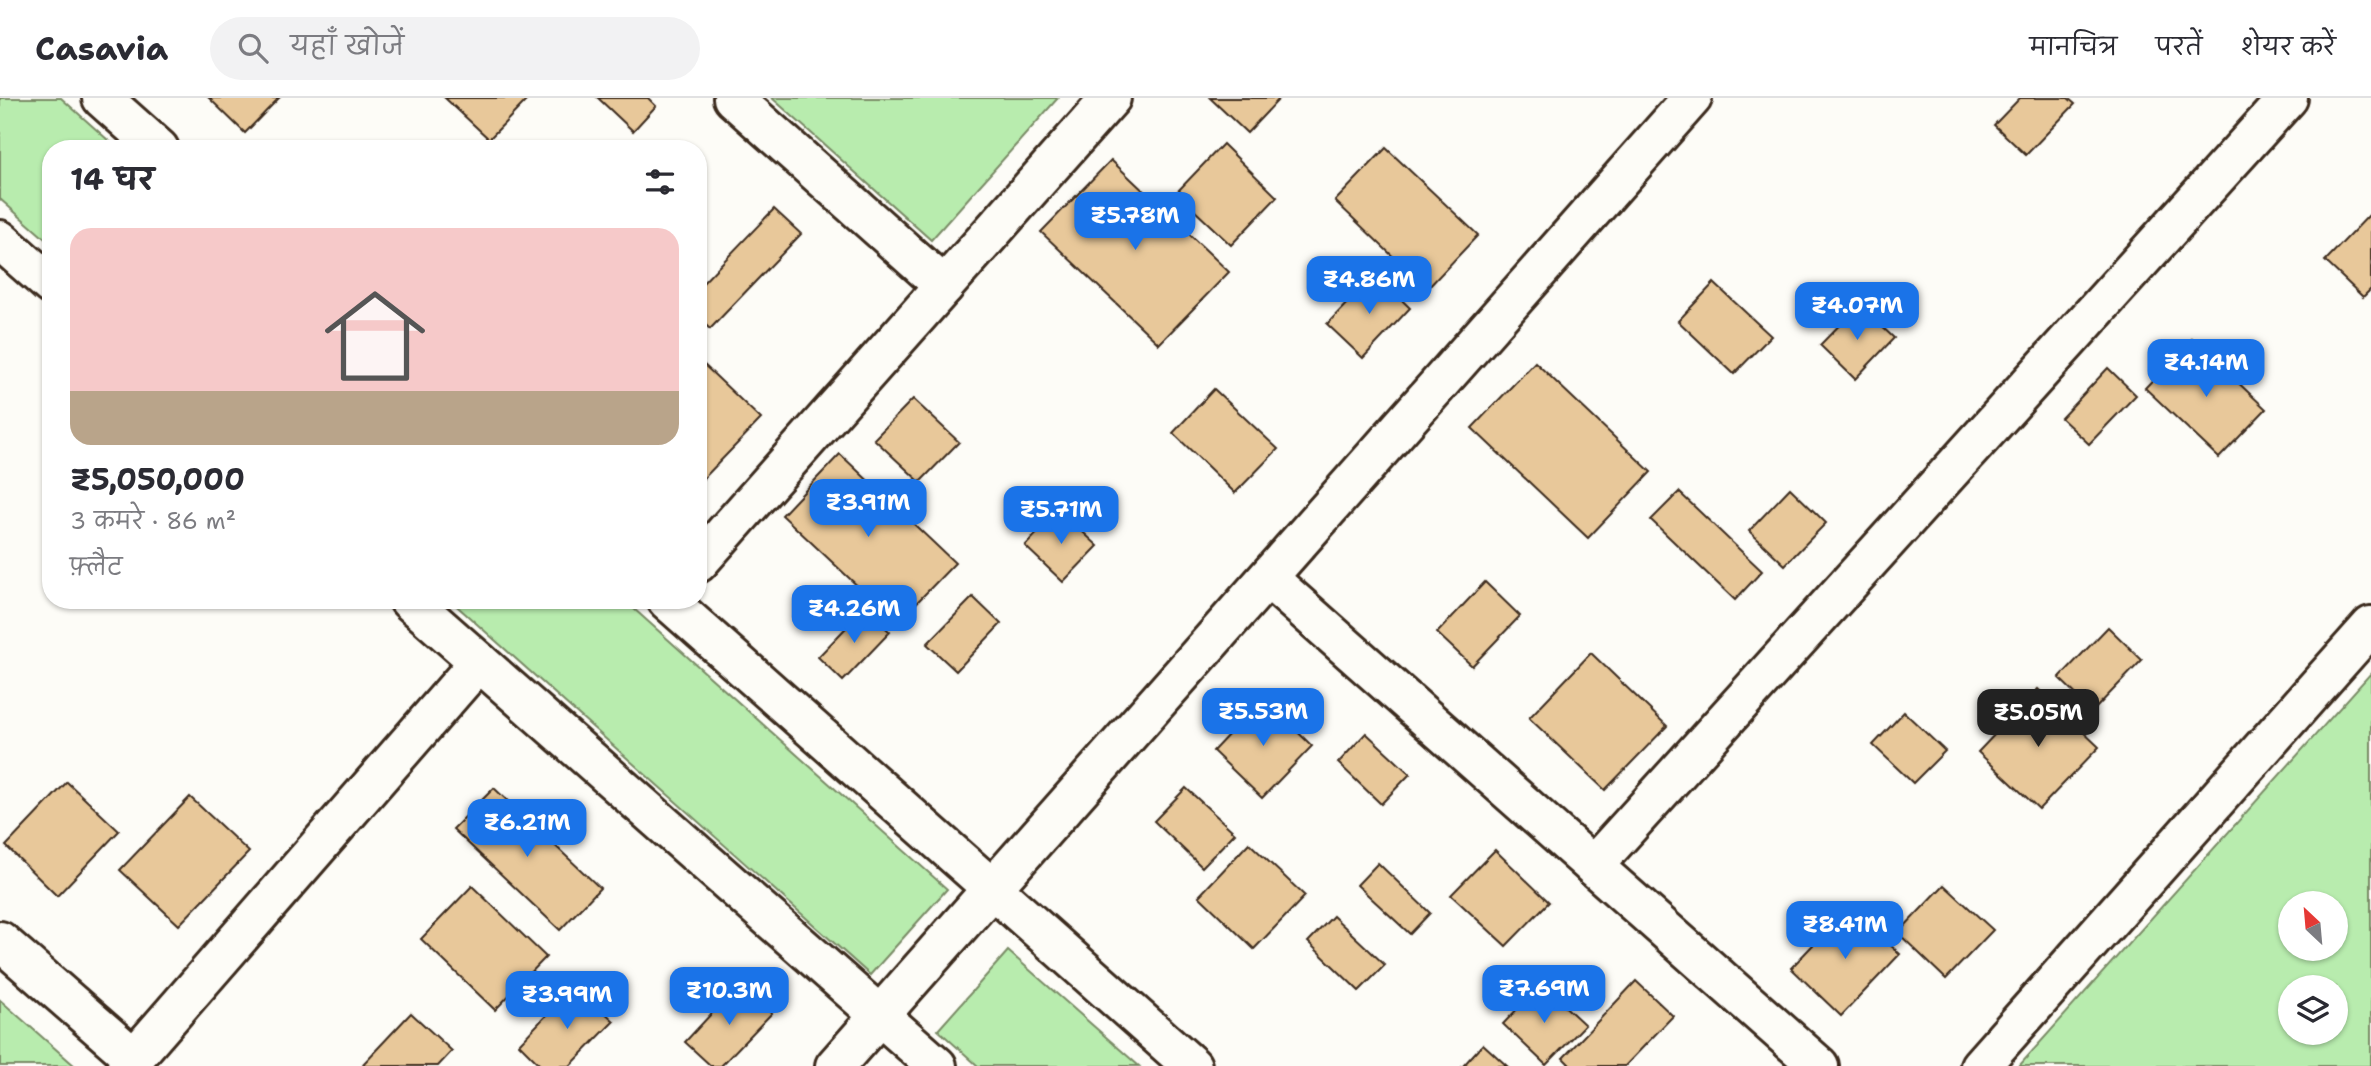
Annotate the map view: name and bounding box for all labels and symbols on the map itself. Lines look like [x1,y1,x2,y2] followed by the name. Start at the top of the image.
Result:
[1078,192,1192,252] pin: ₹5.78M
[1312,256,1426,316] pin: ₹4.86M
[1800,282,1914,342] pin: ₹4.07M
[2149,340,2263,399] pin: ₹4.14M
[811,480,925,539] pin: ₹3.91M
[1004,486,1118,546] pin: ₹5.71M
[797,586,911,645] pin: ₹4.26M
[1206,688,1320,748] pin: ₹5.53M
[1981,690,2095,749] pin: ₹5.05M
[470,800,584,859] pin: ₹6.21M
[2278,891,2348,961] north arrow
[1788,902,1902,961] pin: ₹8.41M
[1487,965,1601,1025] pin: ₹7.69M
[672,968,786,1027] pin: ₹10.3M
[510,972,624,1031] pin: ₹3.99M

